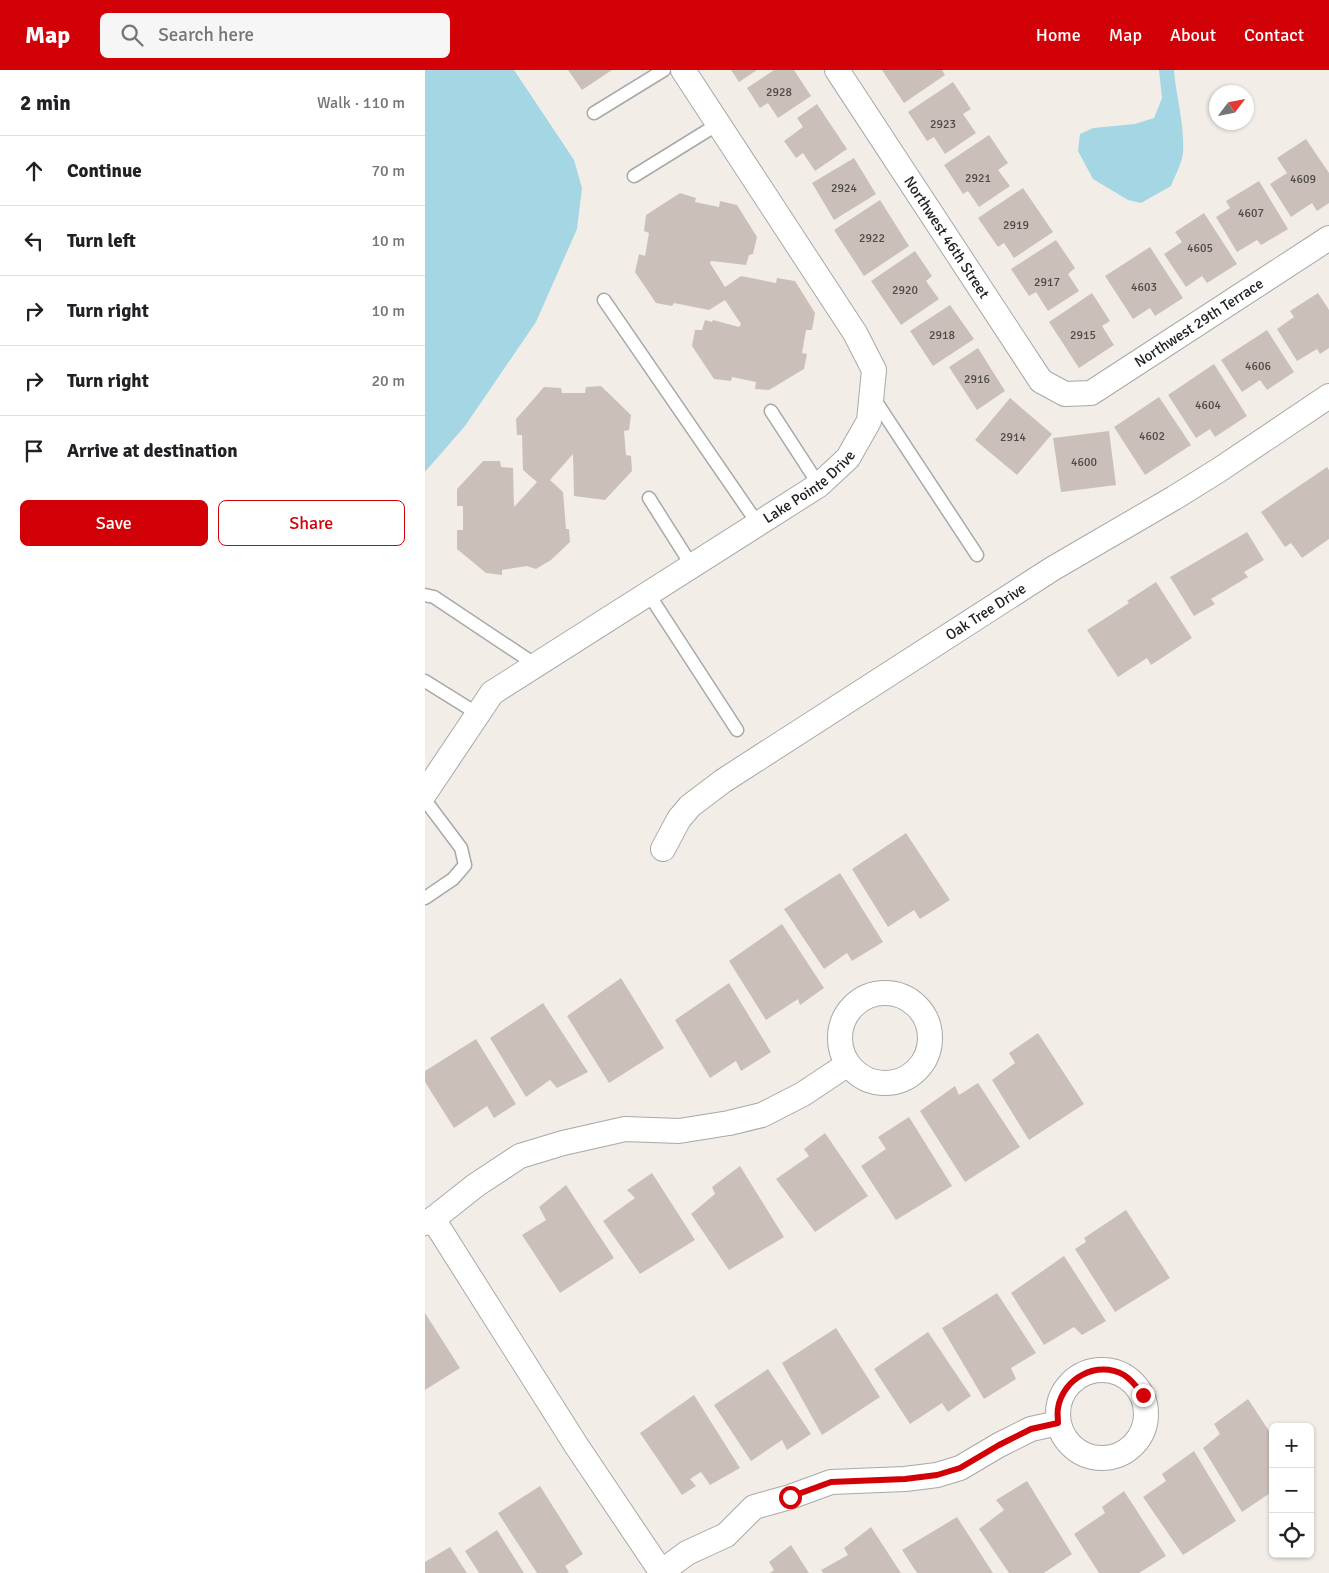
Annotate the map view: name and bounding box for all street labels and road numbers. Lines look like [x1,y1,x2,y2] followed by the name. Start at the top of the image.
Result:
[900,173,993,302] street label: Northwest 46th Street
[1131,274,1267,371] street label: Northwest 29th Terrace
[760,447,859,527] street label: Lake Pointe Drive
[942,579,1029,644] street label: Oak Tree Drive

